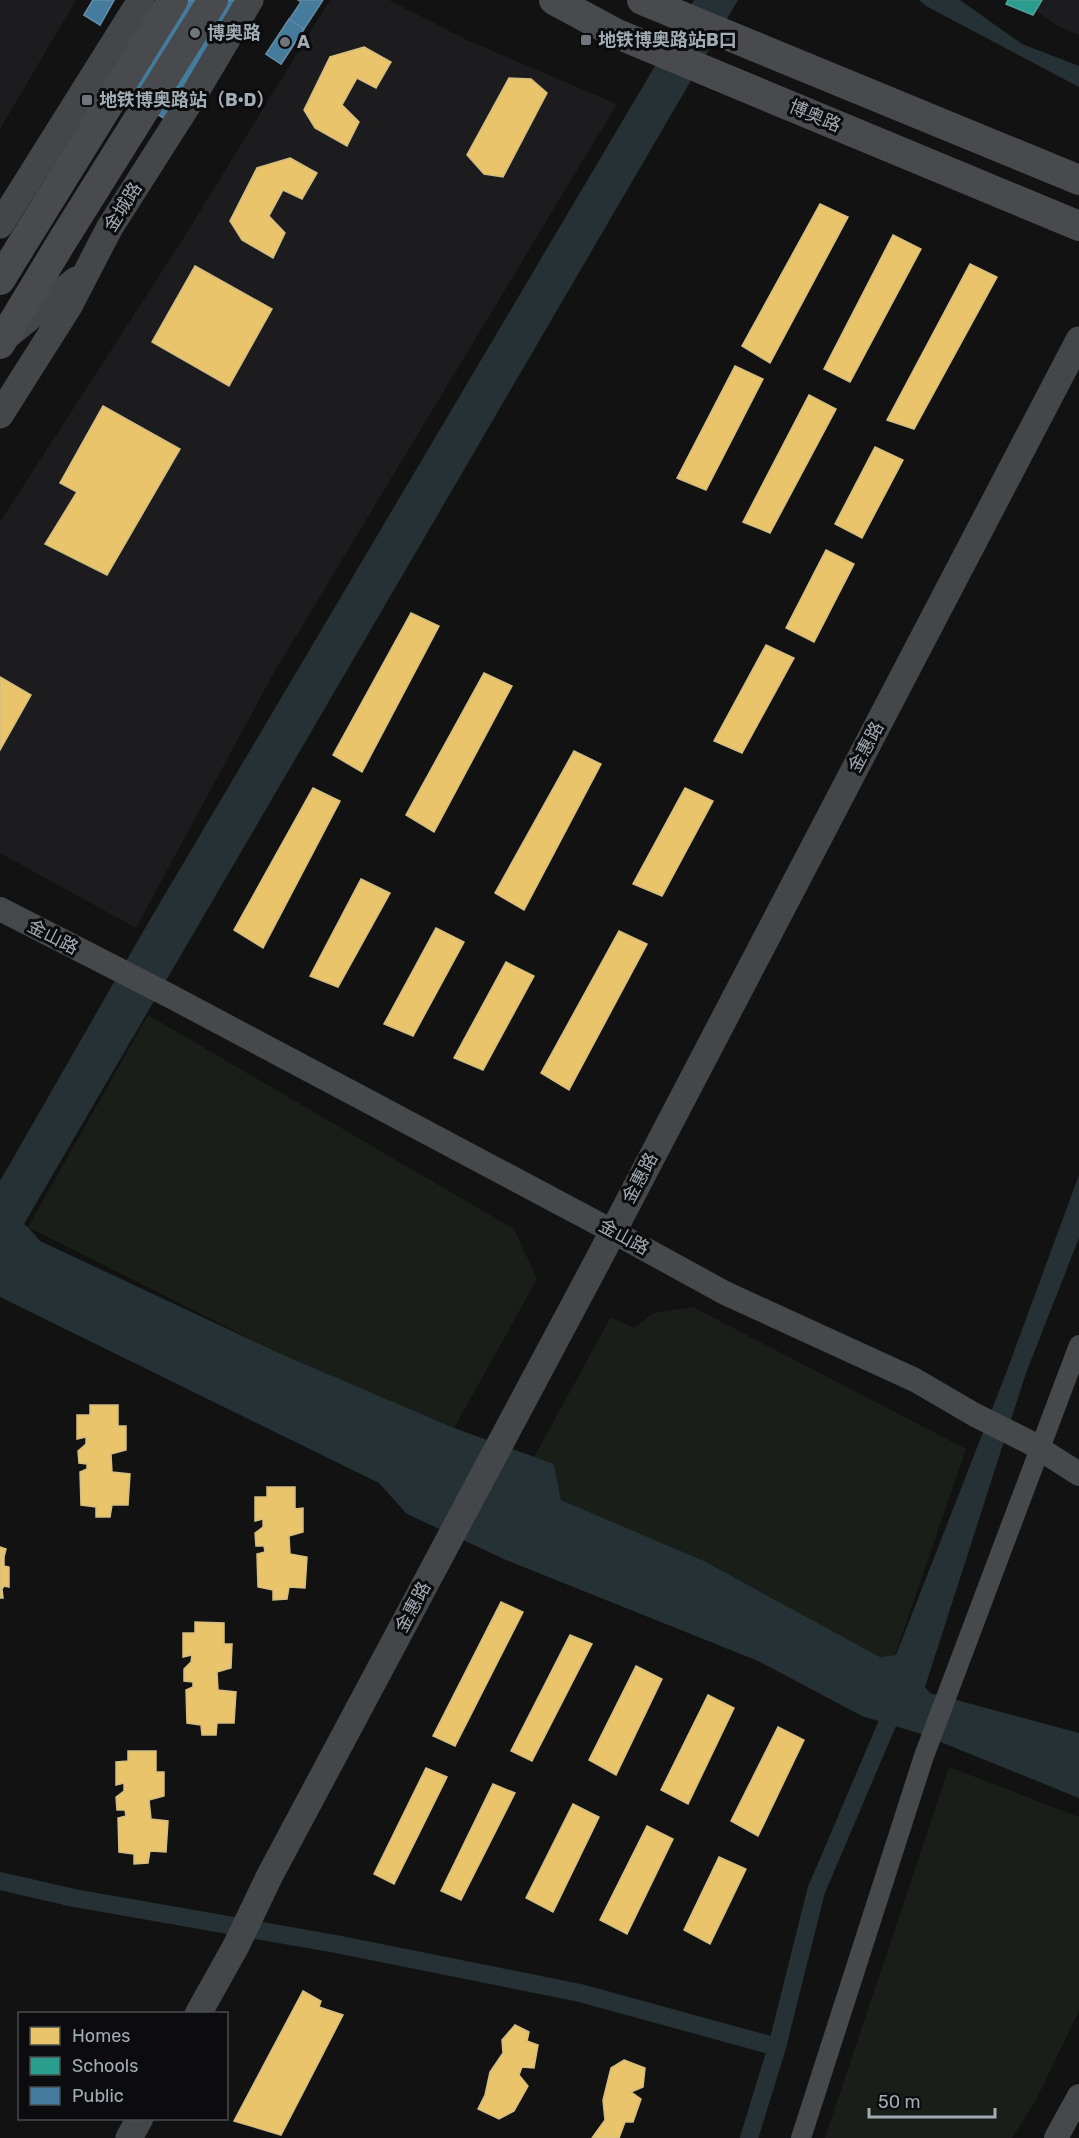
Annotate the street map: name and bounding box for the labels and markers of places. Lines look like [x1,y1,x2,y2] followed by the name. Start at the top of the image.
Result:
[207,22,261,44] place label: 博奥路
[188,26,202,40] marker: 博奥路
[598,29,737,51] place label: 地铁博奥路站B口
[297,31,310,53] place label: A
[579,33,593,47] marker: 地铁博奥路站B口
[278,35,292,49] marker: A
[99,89,275,111] place label: 地铁博奥路站（B·D）
[80,93,94,107] marker: 地铁博奥路站（B·D）

